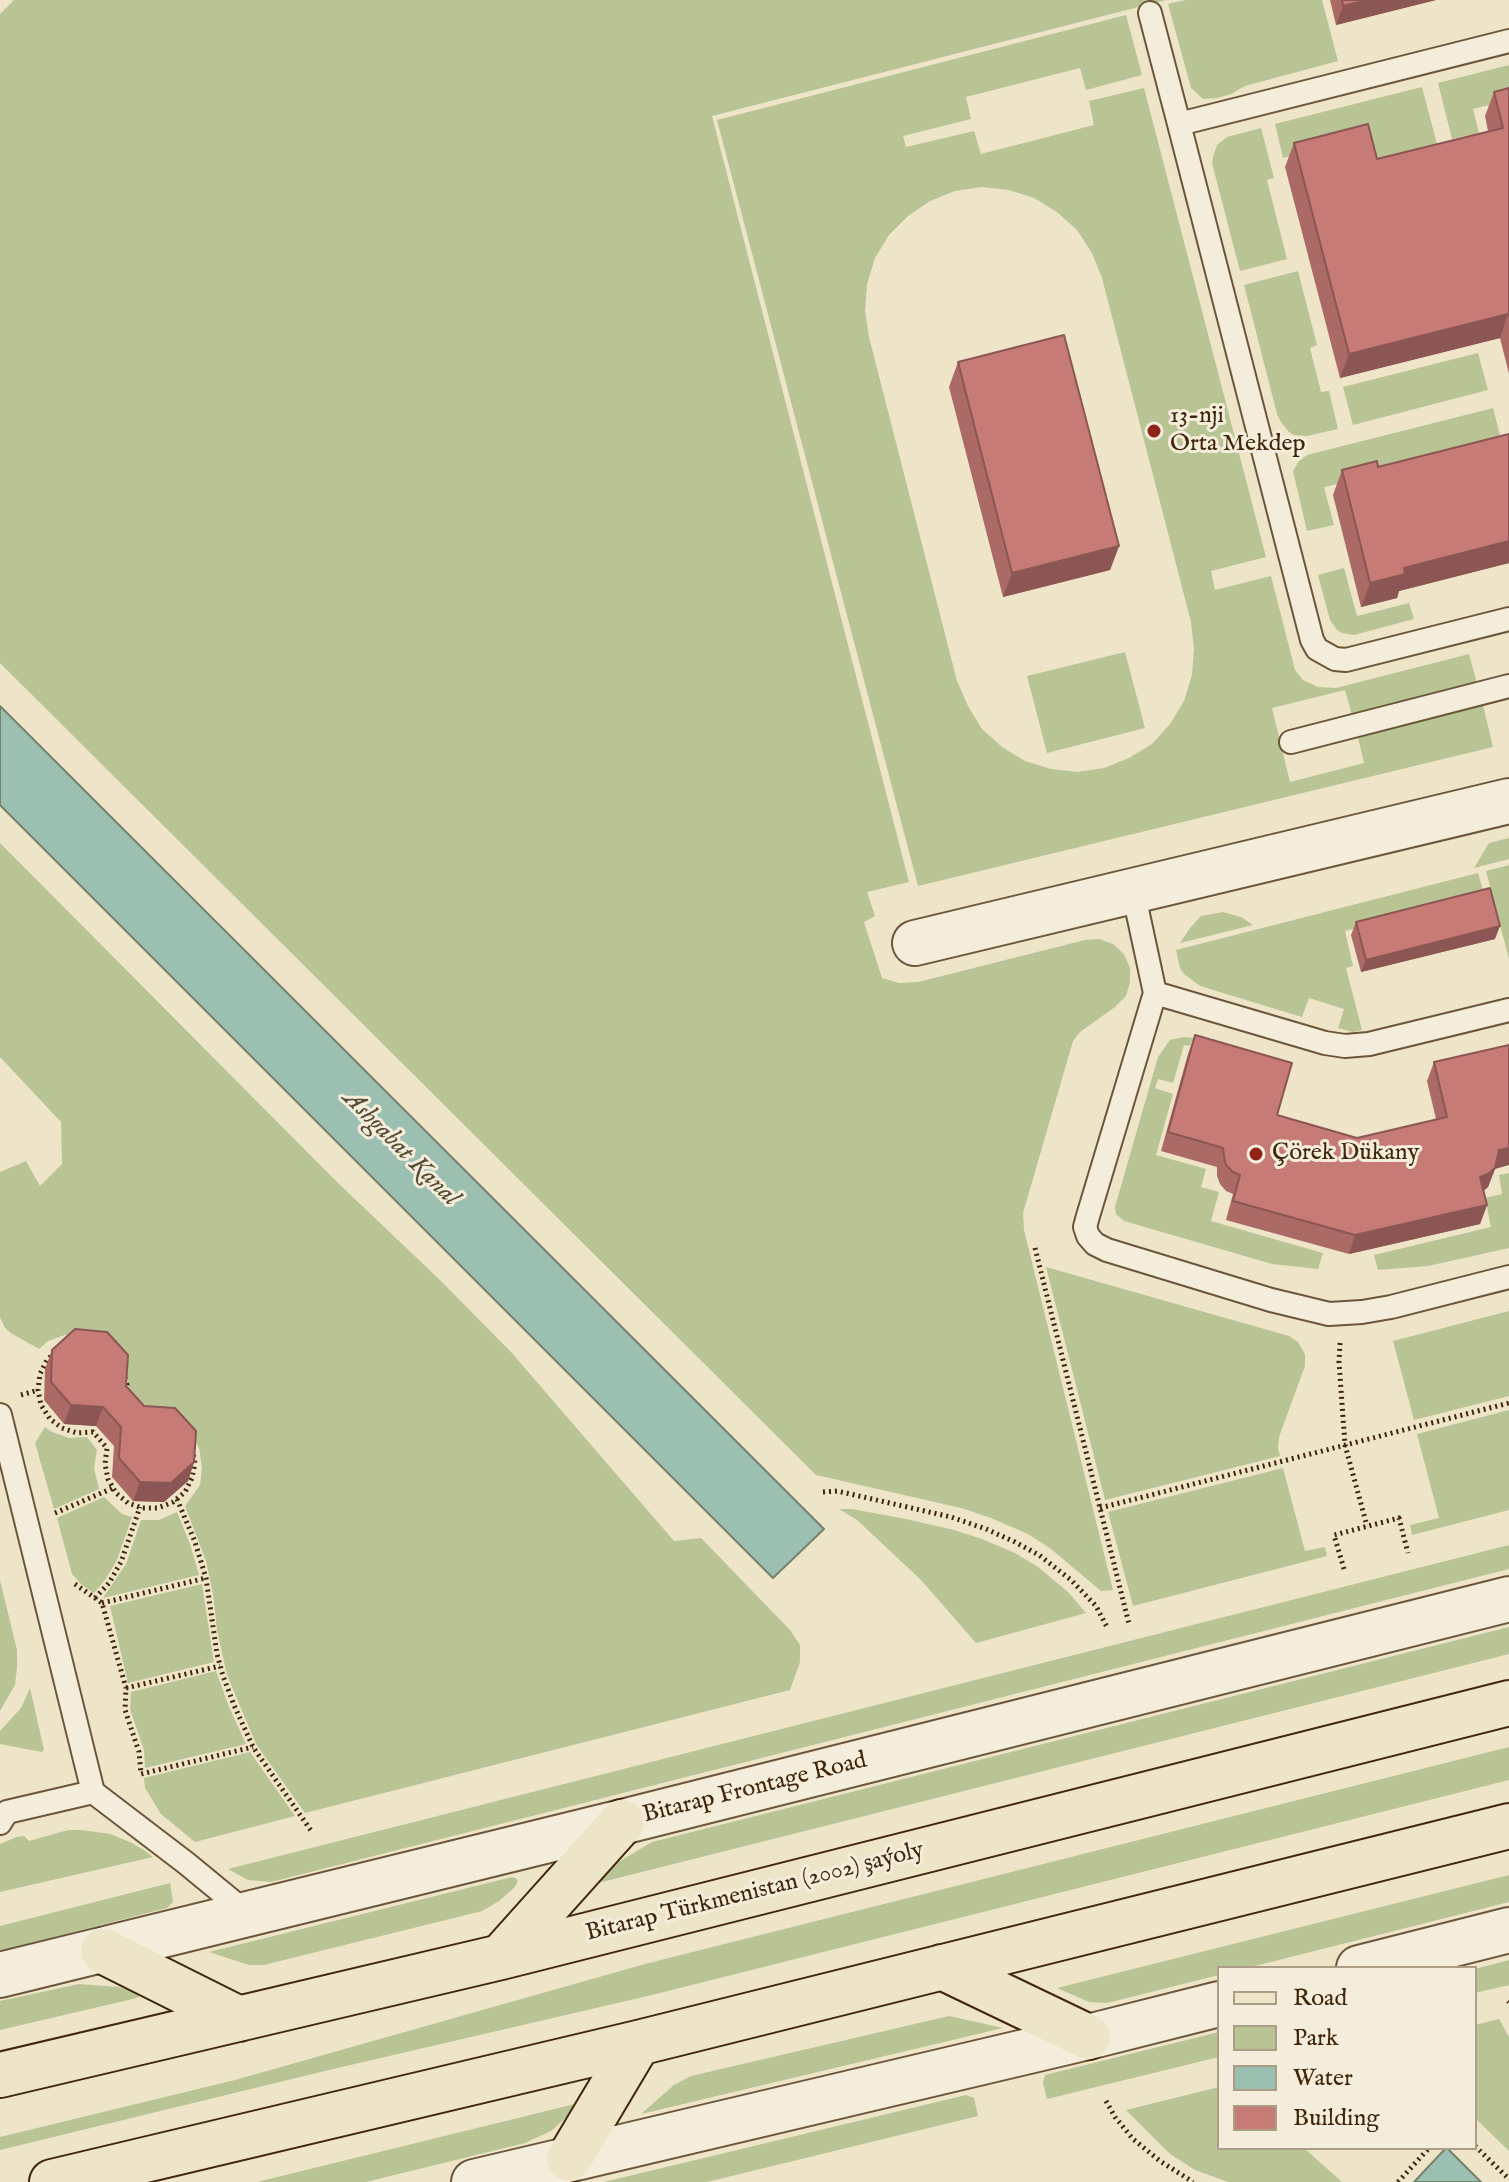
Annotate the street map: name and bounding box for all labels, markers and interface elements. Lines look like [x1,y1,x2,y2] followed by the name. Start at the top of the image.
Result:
[1170,403,1305,459] place label: 13-nji Orta Mekdep
[1145,422,1163,440] marker: 13-nji Orta Mekdep
[335,1084,465,1214] water label: Ashgabat Kanal
[1272,1140,1419,1168] place label: Çörek Dükany
[1247,1145,1265,1163] marker: Çörek Dükany
[640,1747,870,1831] street label: Bitarap Frontage Road
[583,1837,927,1949] street label: Bitarap Türkmenistan (2002) şaýoly
[1217,1966,1477,2150] legend
[1293,1983,1347,2014] text: Road
[1293,2023,1339,2054] text: Park
[1293,2063,1353,2094] text: Water
[1293,2103,1379,2134] text: Building

